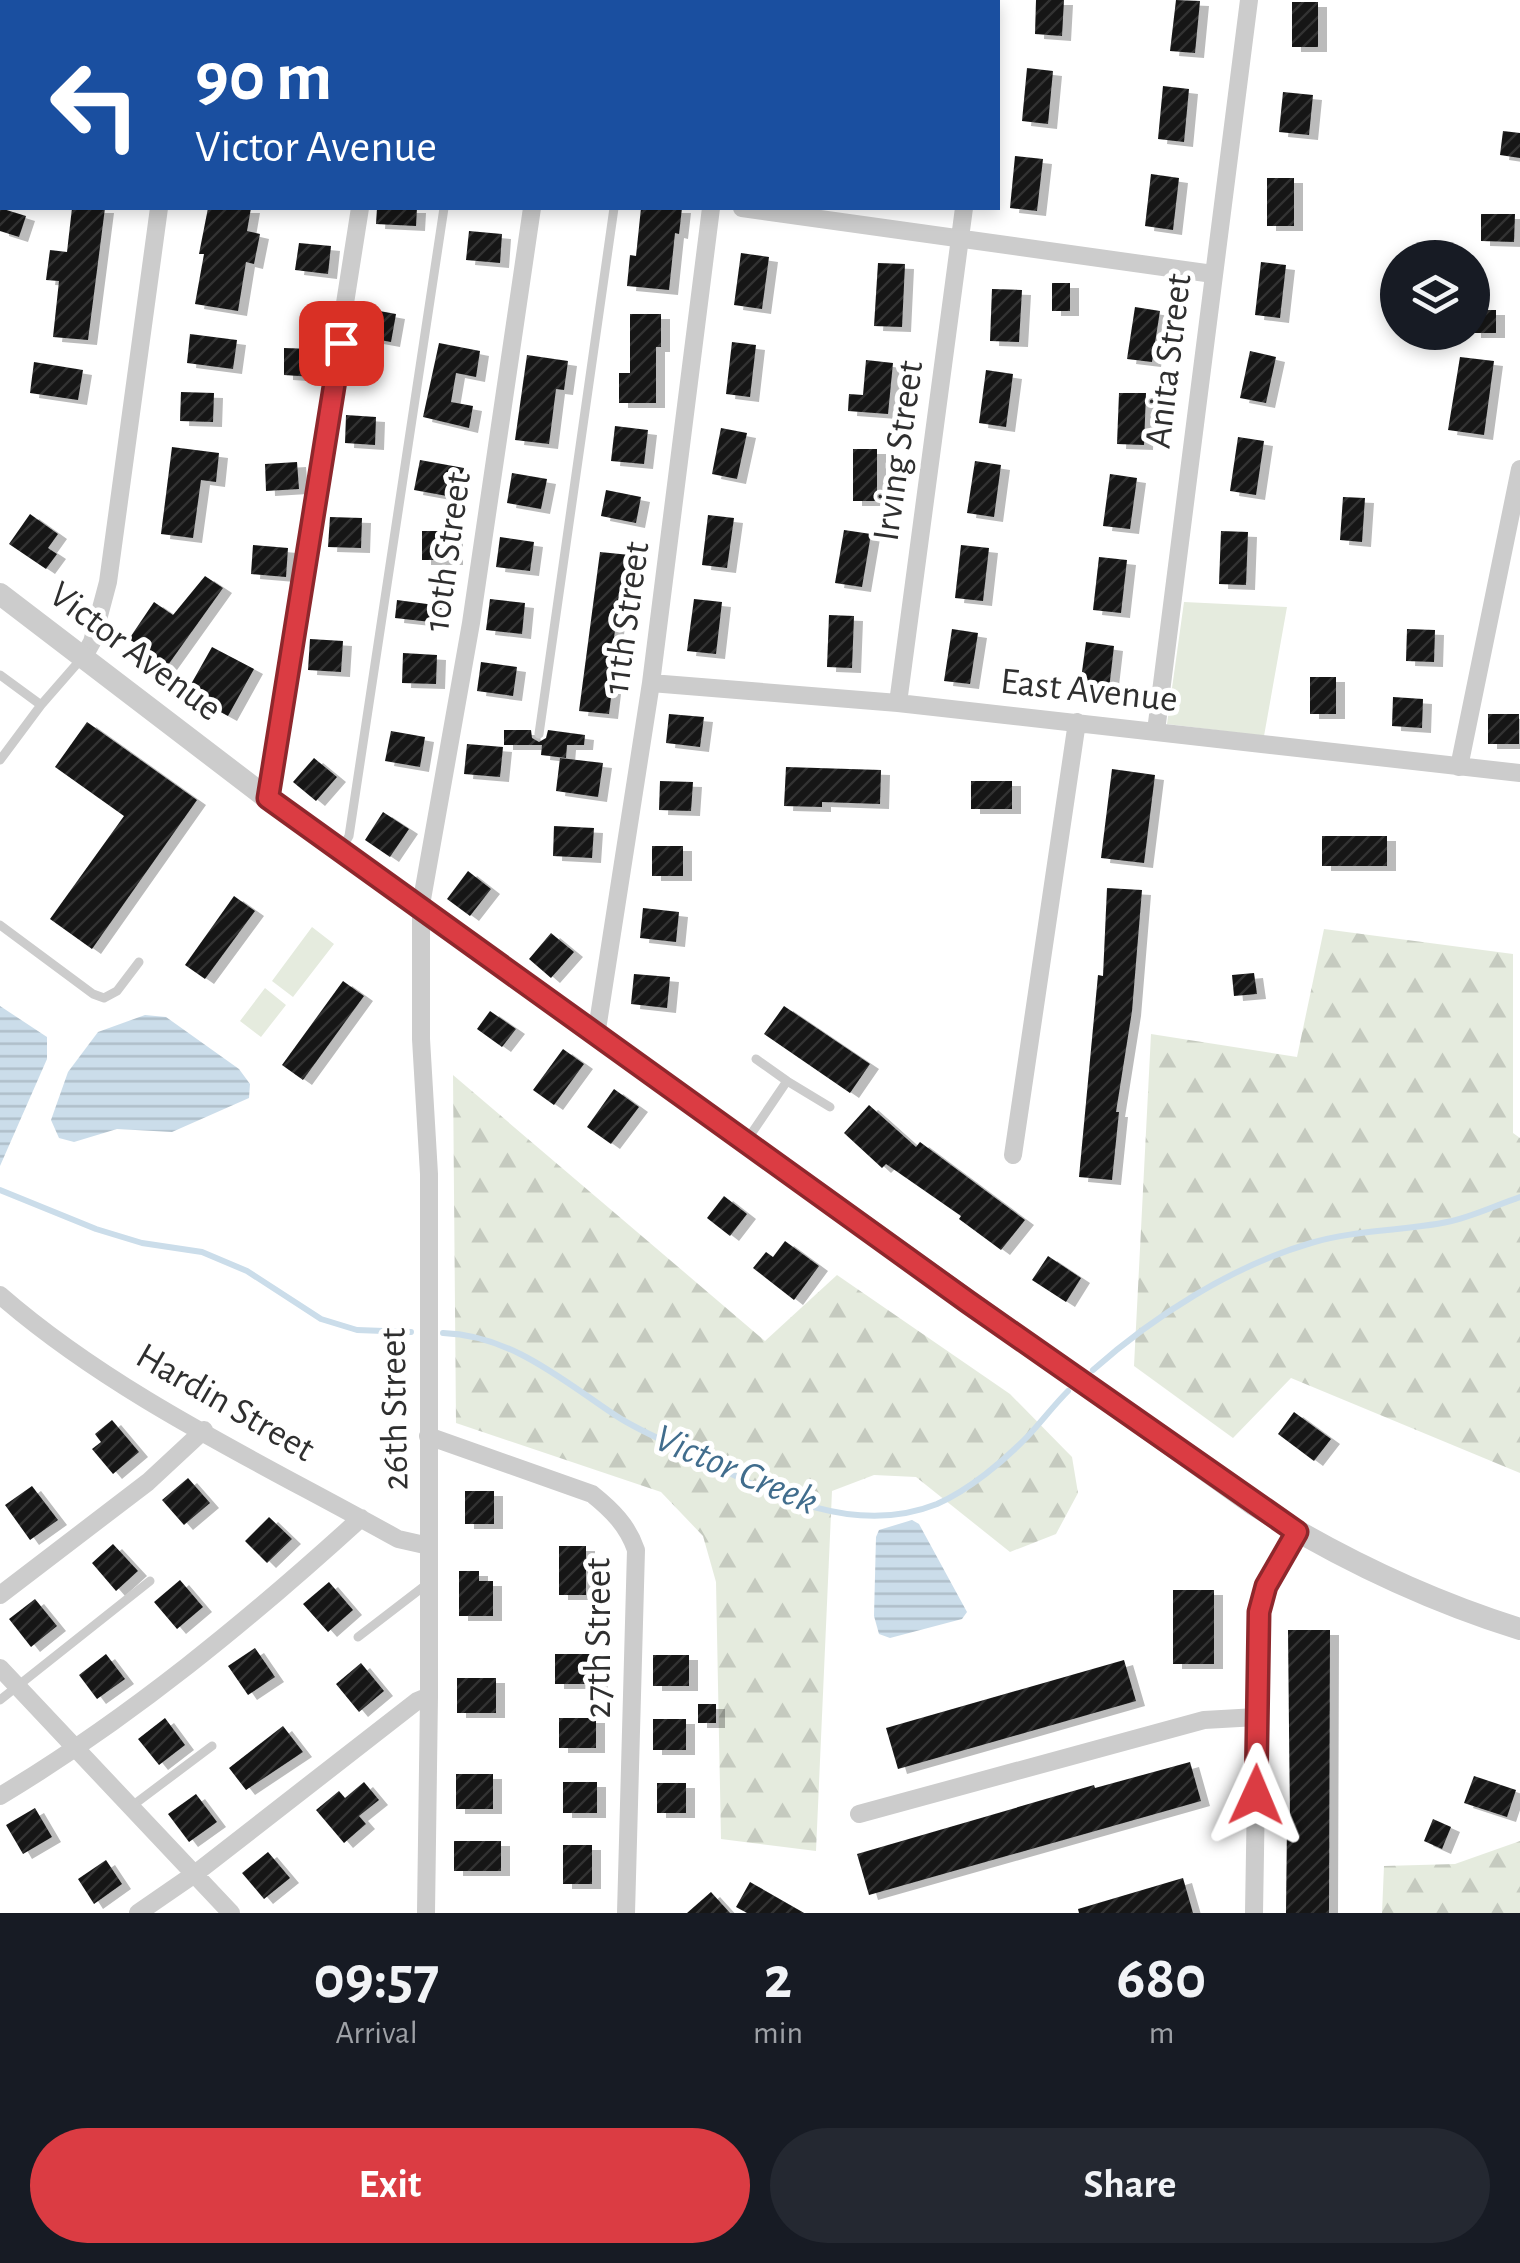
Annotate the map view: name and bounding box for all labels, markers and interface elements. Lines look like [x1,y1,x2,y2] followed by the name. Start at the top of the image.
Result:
[30,40,160,170] icon: left
[195,43,332,113] text: 90 m
[195,125,437,170] text: Victor Avenue
[1380,240,1490,350] map controls
[1380,240,1490,350] button: layers
[1139,271,1199,451] street label: Anita Street
[299,301,384,386] pin
[314,316,369,371] icon: arrive
[868,358,930,544] street label: Irving Street
[418,470,478,634] street label: 10th Street
[597,539,657,697] street label: 11th Street
[42,575,228,729] street label: Victor Avenue
[998,663,1180,719] street label: East Avenue
[375,1327,415,1491] street label: 26th Street
[129,1337,321,1469] street label: Hardin Street
[649,1418,823,1522] water label: Victor Creek
[580,1558,618,1718] street label: 27th Street
[1204,1743,1308,1847] position arrow
[314,1949,439,2009] text: 09:57
[764,1949,792,2009] text: 2
[1117,1949,1206,2009] text: 680
[335,2017,418,2049] text: Arrival
[753,2017,803,2049] text: min
[1149,2017,1174,2049] text: m
[30,2128,750,2243] button: Exit
[770,2128,1490,2243] button: Share

